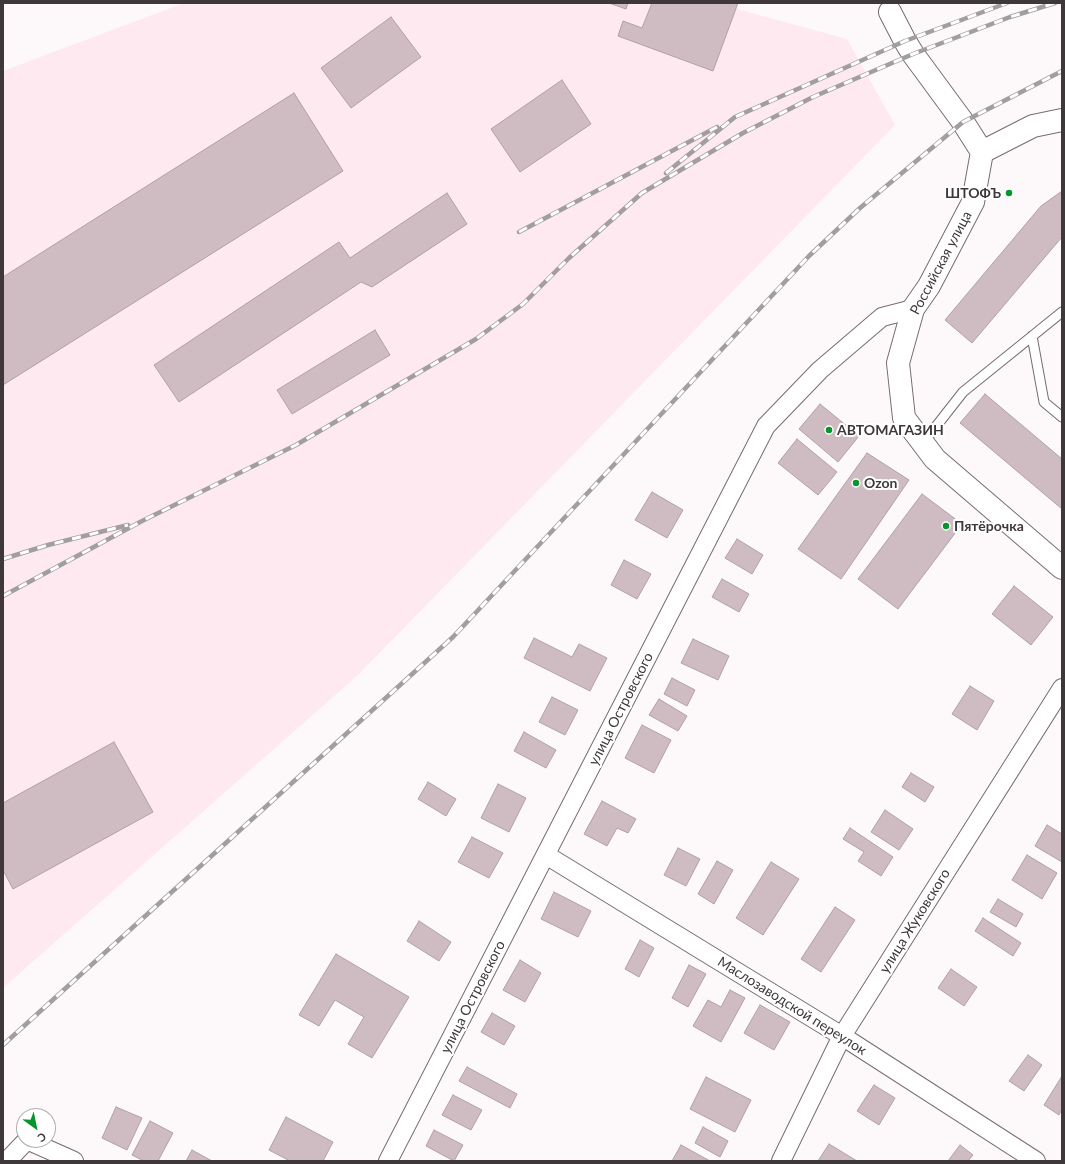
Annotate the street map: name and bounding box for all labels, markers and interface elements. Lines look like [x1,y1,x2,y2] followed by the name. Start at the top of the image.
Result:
[945,185,1001,201] place label: ШТОФЪ
[1004,188,1014,198] marker: ШТОФЪ
[907,208,975,318] street label: Российская улица
[837,422,944,438] place label: АВТОМАГАЗИН
[824,425,834,435] marker: АВТОМАГАЗИН
[864,475,897,491] place label: Ozon
[851,478,861,488] marker: Ozon
[954,518,1024,534] place label: Пятёрочка
[941,521,951,531] marker: Пятёрочка
[585,650,657,768] street label: улица Островского
[876,866,954,976] street label: улица Жуковского
[437,938,509,1056] street label: улица Островского
[714,953,870,1059] street label: Маслозаводской переулок
[16,1108,56,1148] north arrow
[36,1130,49,1145] text: С

